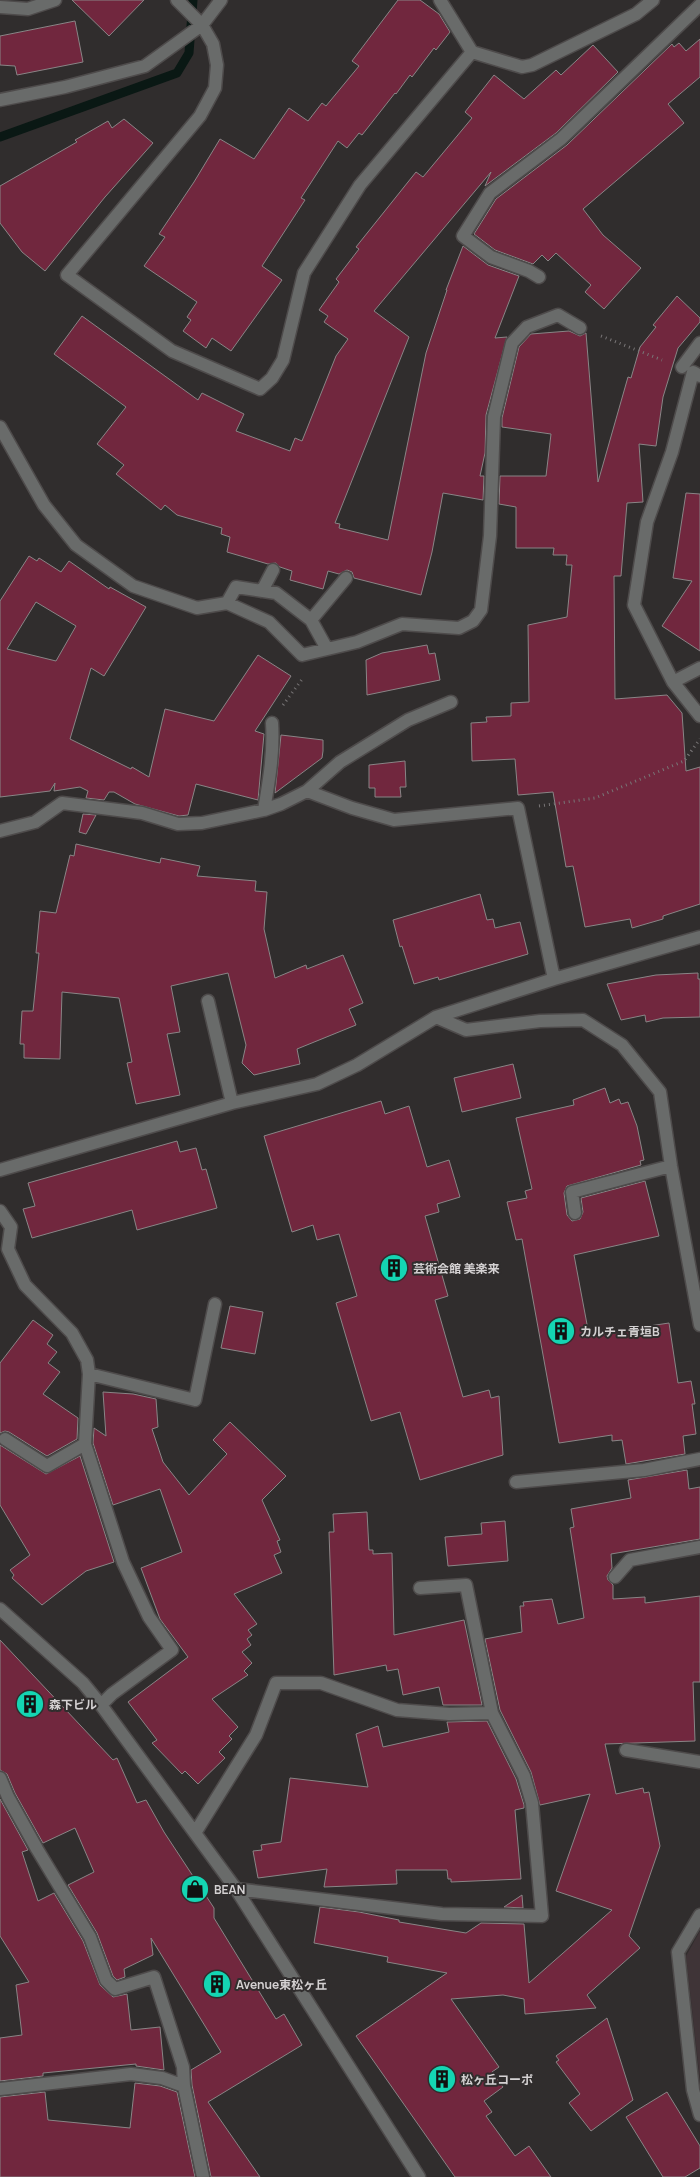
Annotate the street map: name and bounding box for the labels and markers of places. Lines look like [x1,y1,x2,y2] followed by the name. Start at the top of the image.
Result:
[379,1253,409,1283] building icon: 芸術会館 美楽来
[413,1260,499,1277] place label: 芸術会館 美楽来
[546,1316,576,1346] building icon: カルチェ青垣B
[580,1323,660,1340] place label: カルチェ青垣B
[15,1689,45,1719] building icon: 森下ビル
[49,1696,97,1713] place label: 森下ビル
[180,1874,210,1904] shop icon: BEAN
[214,1881,245,1898] place label: BEAN
[202,1969,232,1999] building icon: Avenue東松ヶ丘
[236,1976,327,1993] place label: Avenue東松ヶ丘
[427,2064,457,2094] building icon: 松ヶ丘コーポ
[461,2071,533,2088] place label: 松ヶ丘コーポ

